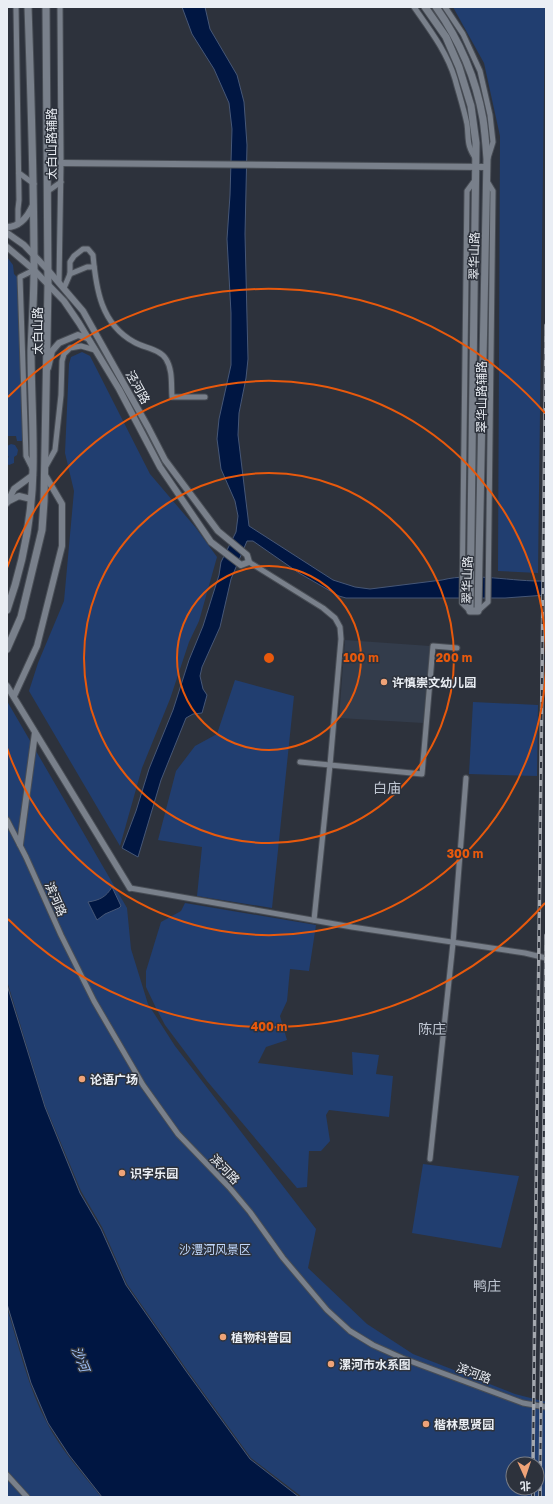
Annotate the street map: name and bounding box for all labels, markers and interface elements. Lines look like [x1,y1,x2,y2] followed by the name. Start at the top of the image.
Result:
[44,108,59,180] street label: 太白山路辅路
[466,232,482,280] street label: 翠华山路
[30,307,45,355] street label: 太白山路
[474,361,489,433] street label: 翠华山路辅路
[123,368,153,406] street label: 泾河路
[459,556,475,604] street label: 翠华山路
[343,650,379,665] text: 100 m
[436,650,472,665] text: 200 m
[262,651,276,665] centre of rings
[392,675,476,690] place label: 许慎崇文幼儿园
[379,677,389,687] marker: 许慎崇文幼儿园
[373,779,401,796] district label: 白庙
[447,846,483,861] text: 300 m
[42,879,70,919] street label: 滨河路
[251,1019,287,1034] text: 400 m
[418,1020,446,1037] district label: 陈庄
[90,1072,138,1087] place label: 论语广场
[77,1074,87,1084] marker: 论语广场
[207,1151,243,1187] street label: 滨河路
[130,1166,178,1181] place label: 识字乐园
[117,1168,127,1178] marker: 识字乐园
[179,1242,251,1257] park label: 沙澧河风景区
[473,1277,501,1294] district label: 鸭庄
[231,1330,291,1345] place label: 植物科普园
[218,1332,228,1342] marker: 植物科普园
[69,1344,94,1377] water label: 沙河
[339,1357,411,1372] place label: 漯河市水系图
[326,1359,336,1369] marker: 漯河市水系图
[455,1360,493,1386] street label: 滨河路
[434,1417,494,1432] place label: 楷林思贤园
[421,1419,431,1429] marker: 楷林思贤园
[505,1456,545,1496] north arrow
[520,1480,531,1493] text: 北

